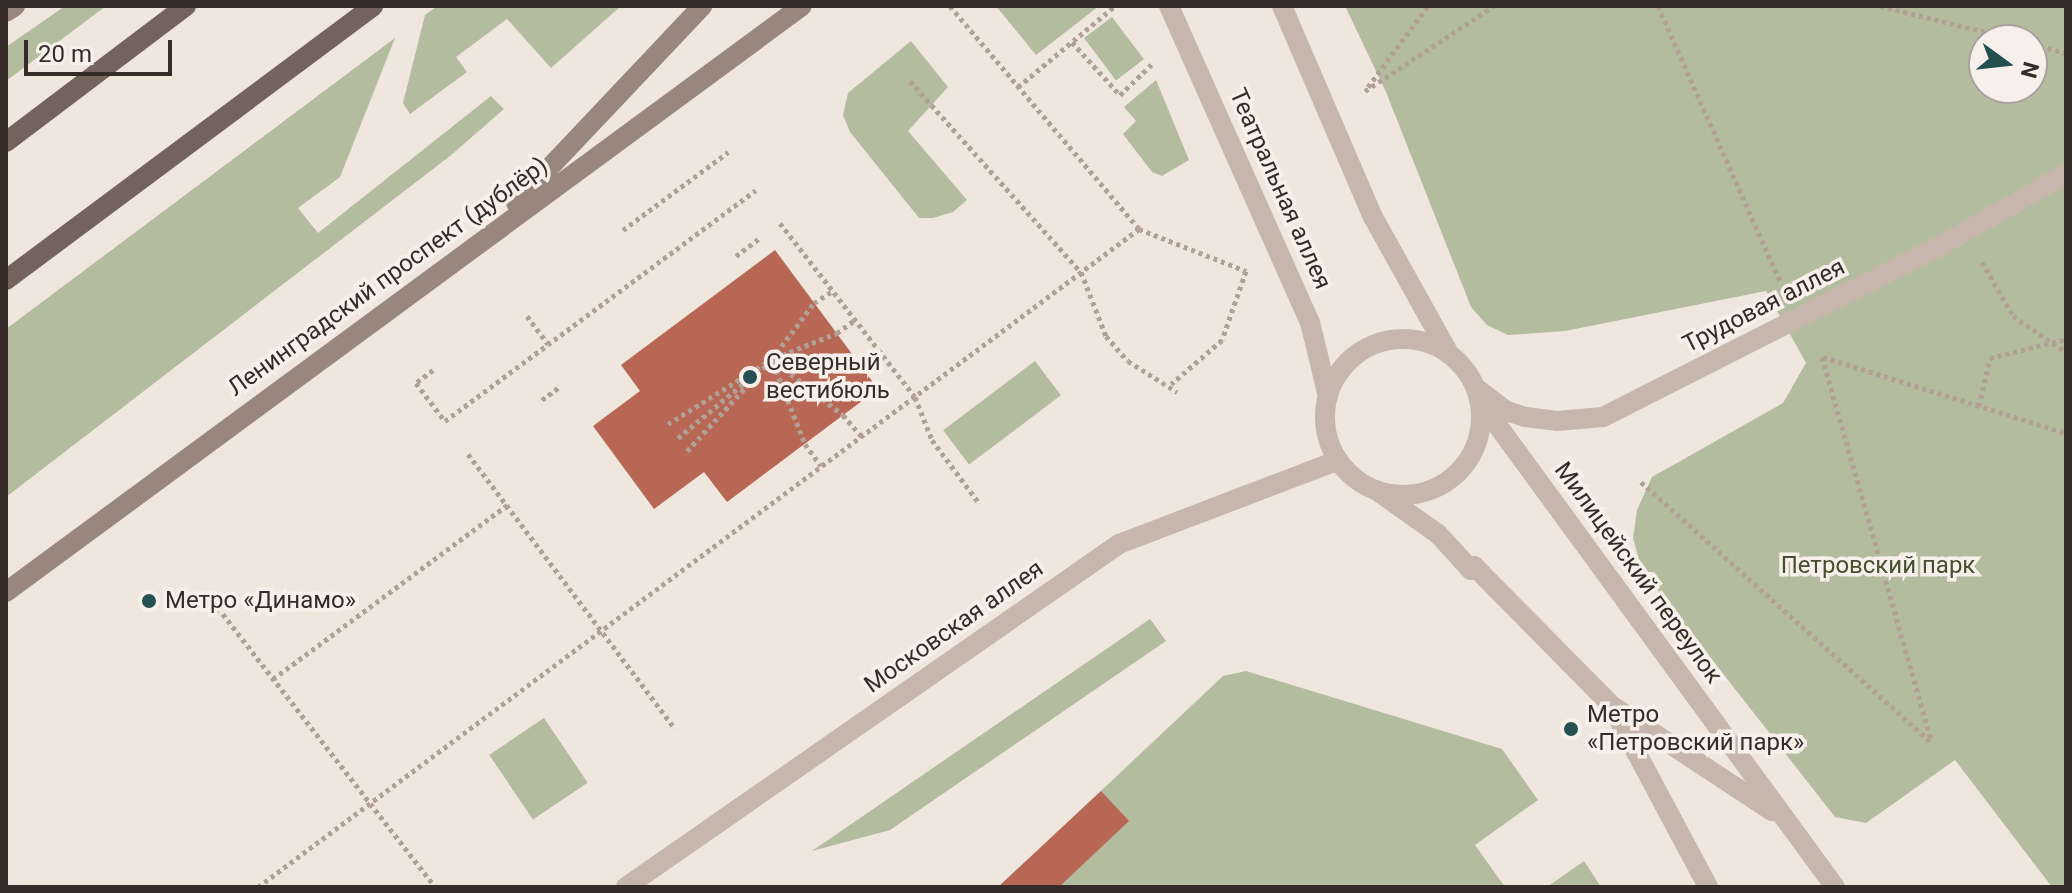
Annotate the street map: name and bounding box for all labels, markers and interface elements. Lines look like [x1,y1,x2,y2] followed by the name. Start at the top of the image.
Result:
[28,24,176,74] scale bar
[1968,24,2048,104] north arrow
[38,40,92,68] text: 20 m
[2016,59,2044,81] text: N
[1223,84,1337,294] street label: Театральная аллея
[223,151,553,403] street label: Ленинградский проспект (дублёр)
[1678,253,1850,359] street label: Трудовая аллея
[766,349,890,405] place label: Cеверный вестибюль
[741,368,759,386] marker: Cеверный вестибюль
[1548,457,1728,689] street label: Милицейский переулок
[1781,552,1975,580] park label: Петровский парк
[859,554,1049,700] street label: Московская аллея
[165,587,356,615] place label: Метро «Динамо»
[140,592,158,610] marker: Метро «Динамо»
[1587,701,1804,757] place label: Метро «Петровский парк»
[1562,720,1580,738] marker: Метро «Петровский парк»

